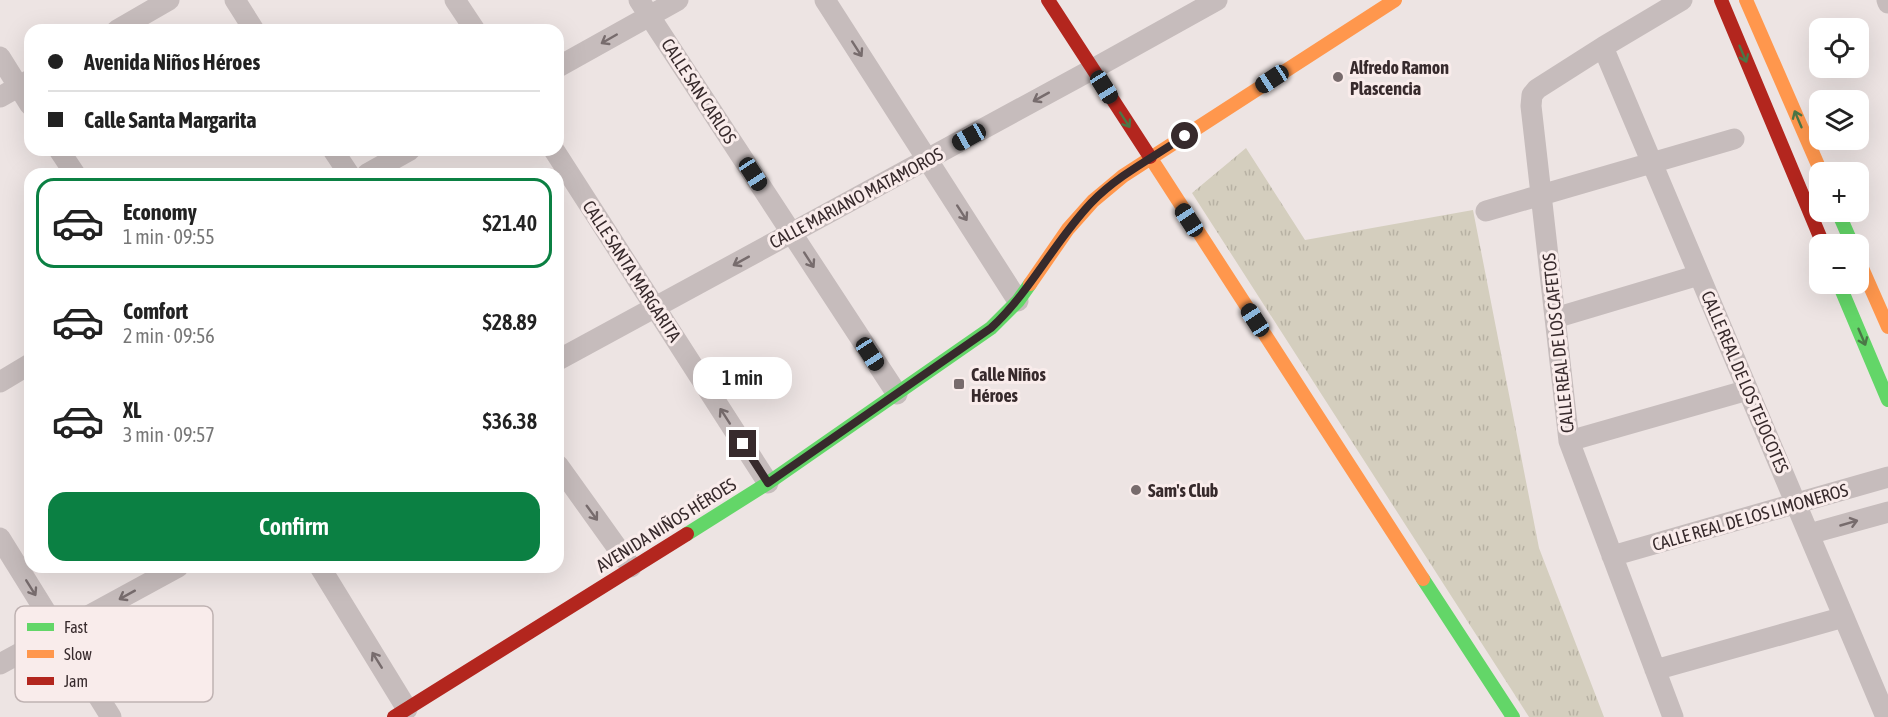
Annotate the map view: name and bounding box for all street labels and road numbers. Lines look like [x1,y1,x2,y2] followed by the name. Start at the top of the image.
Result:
[657,35,741,148] street label: CALLE SAN CARLOS
[766,143,947,253] street label: CALLE MARIANO MATAMOROS
[579,196,686,346] street label: CALLE SANTA MARGARITA
[1538,252,1578,434] street label: CALLE REAL DE LOS CAFETOS
[1697,288,1793,477] street label: CALLE REAL DE LOS TEJOCOTES
[592,473,740,576] street label: AVENIDA NIÑOS HÉROES
[1650,479,1851,555] street label: CALLE REAL DE LOS LIMONEROS

